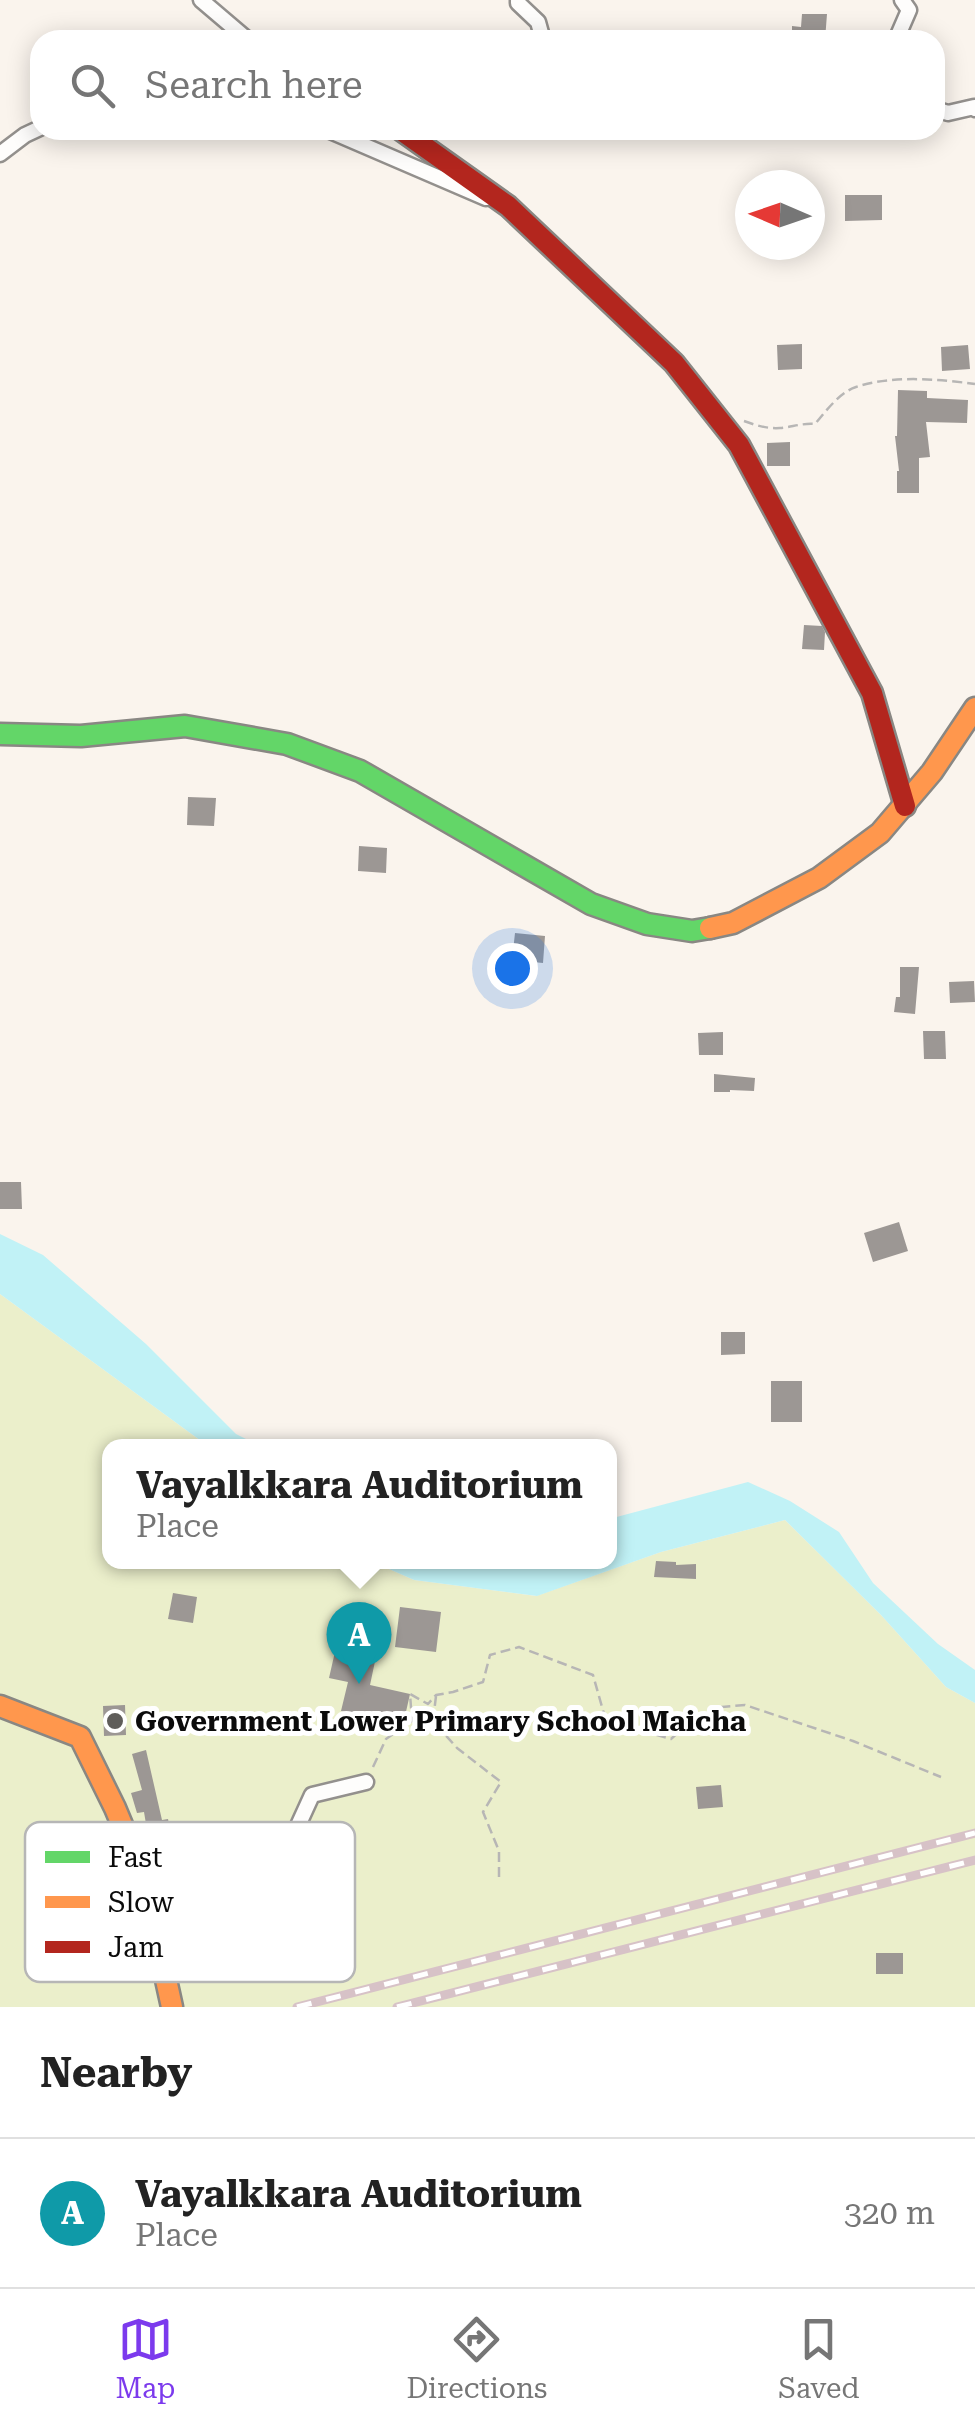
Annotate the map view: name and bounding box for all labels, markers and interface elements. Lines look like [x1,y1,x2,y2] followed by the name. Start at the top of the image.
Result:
[30,30,945,140] search box
[65,58,120,113] icon: search
[145,63,363,107] text: Search here
[735,170,825,260] north arrow
[487,943,538,994] your location
[102,1439,617,1569] popup
[136,1463,583,1507] text: Vayalkkara Auditorium
[136,1507,219,1545] text: Place
[326,1602,392,1684] pin: A
[135,1705,747,1738] place label: Government Lower Primary School Maicha
[104,1710,126,1732] marker: Government Lower Primary School Maicha
[25,1822,355,1982] legend
[108,1841,162,1874] text: Fast
[108,1886,175,1919] text: Slow
[108,1931,164,1964] text: Jam
[40,2048,192,2097] text: Nearby
[135,2172,582,2216] text: Vayalkkara Auditorium
[61,2194,84,2232] text: A
[844,2194,935,2232] text: 320 m
[135,2216,218,2254] text: Place
[116,2312,175,2405] tab: Map
[406,2312,547,2405] tab: Directions
[778,2312,860,2405] tab: Saved

